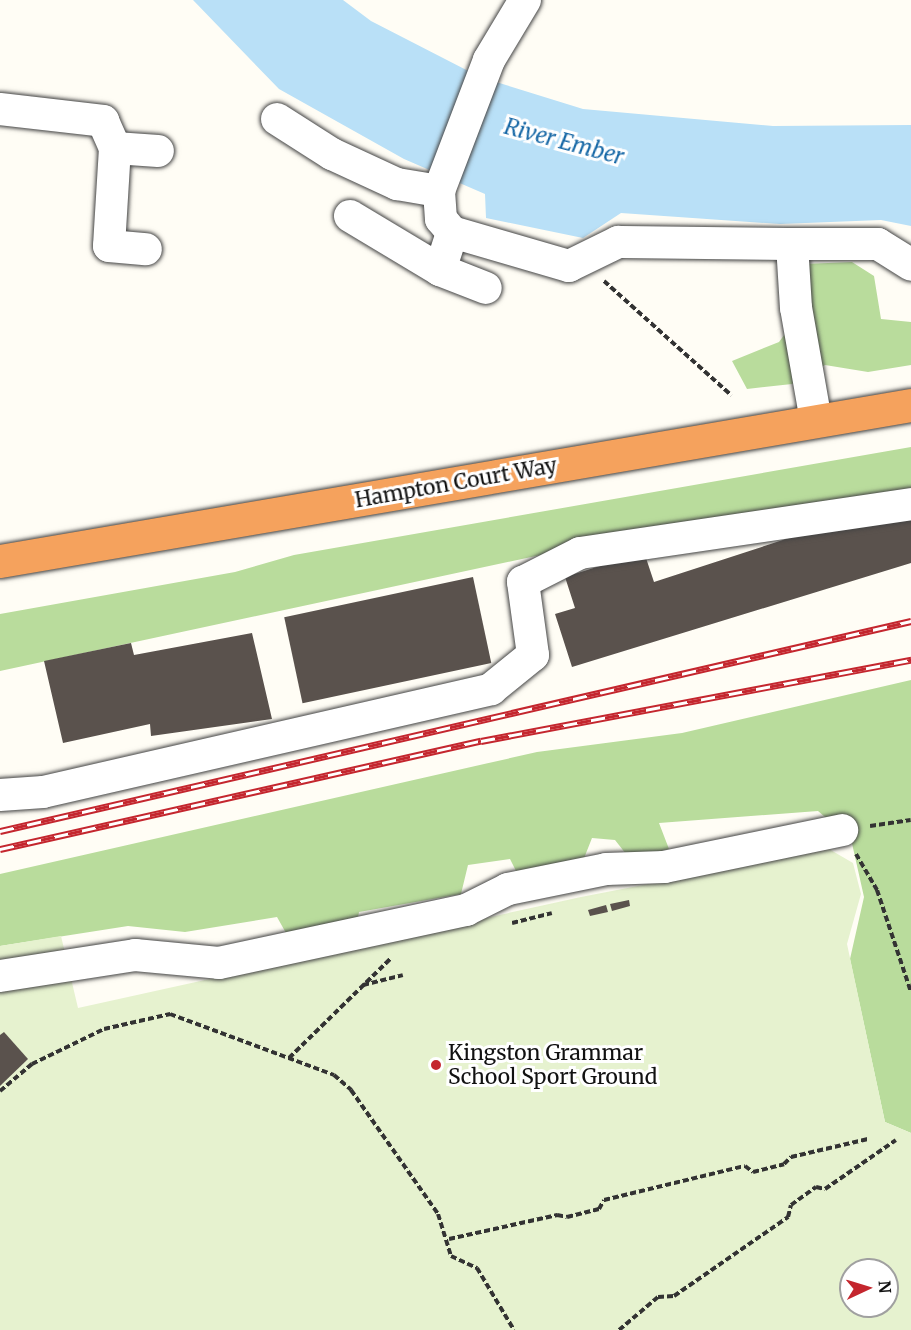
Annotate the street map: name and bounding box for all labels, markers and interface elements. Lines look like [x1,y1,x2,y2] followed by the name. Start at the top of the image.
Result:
[501,113,627,171] water label: River Ember
[353,453,559,513] street label: Hampton Court Way
[448,1040,657,1090] place label: Kingston Grammar School Sport Ground
[429,1058,443,1072] marker: Kingston Grammar School Sport Ground
[839,1258,899,1318] north arrow
[875,1280,895,1294] text: N

